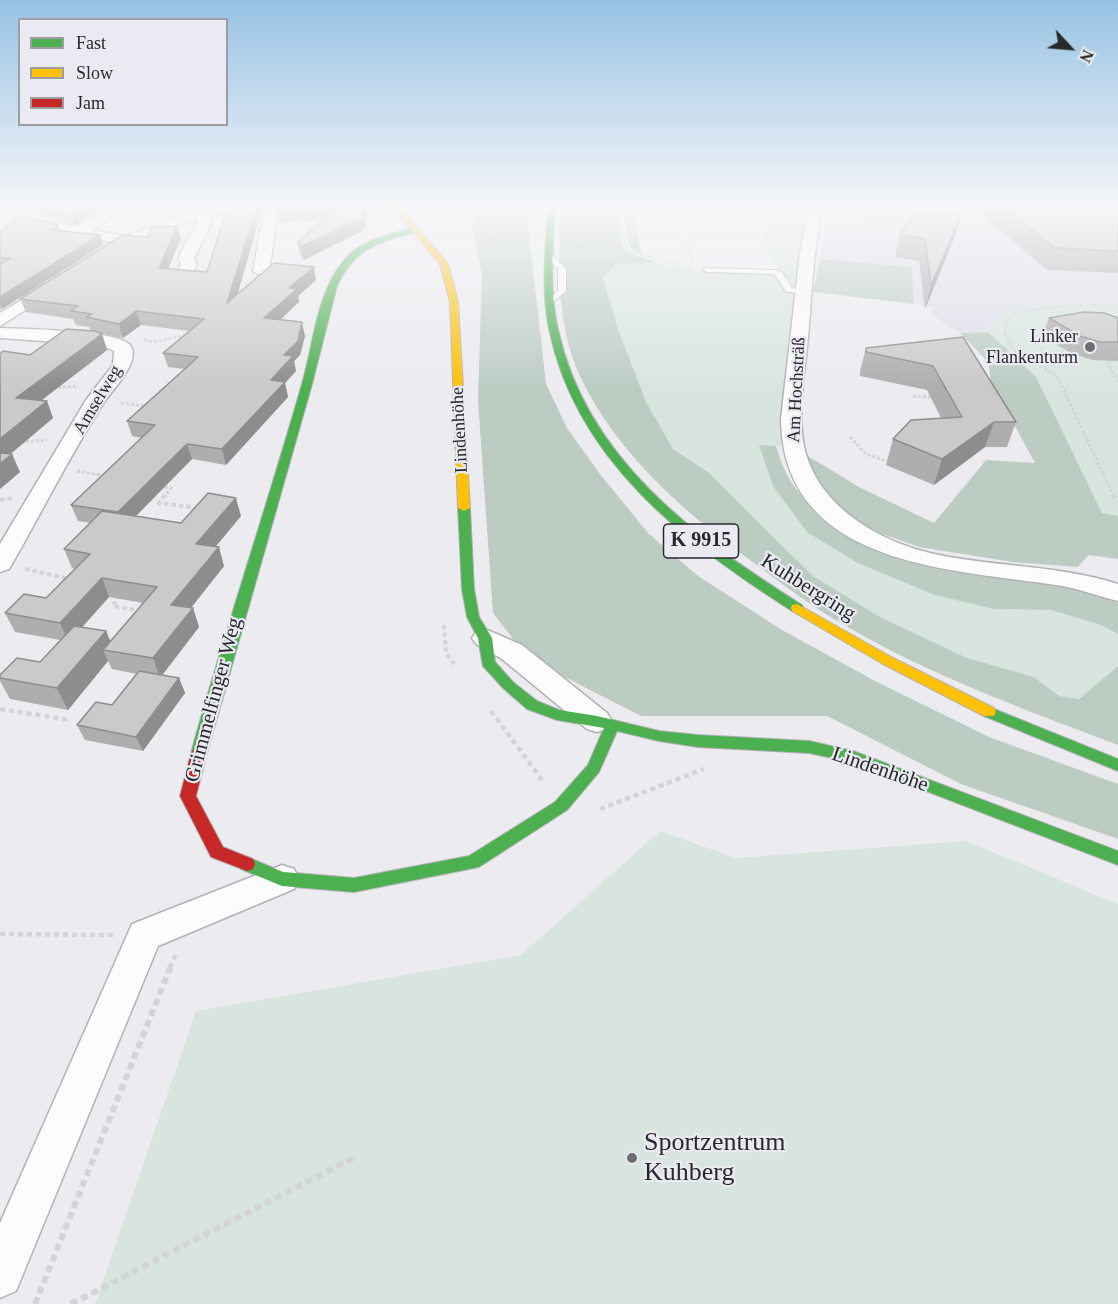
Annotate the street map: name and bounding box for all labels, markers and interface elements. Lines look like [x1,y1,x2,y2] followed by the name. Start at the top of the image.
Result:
[18,18,228,126] legend
[1040,18,1100,78] north arrow
[76,33,106,53] text: Fast
[1076,47,1097,65] text: N
[76,63,113,83] text: Slow
[76,93,105,113] text: Jam
[986,326,1078,368] place label: Linker Flankenturm
[783,337,811,443] street label: Am Hochsträß
[1083,340,1097,354] marker: Linker Flankenturm
[69,361,127,439] street label: Amselweg
[447,387,473,473] street label: Lindenhöhe
[664,524,738,558] road number: K 9915
[756,549,860,627] street label: Kuhbergring
[180,615,248,785] street label: Grimmelfinger Weg
[828,742,932,798] street label: Lindenhöhe
[644,1127,786,1188] place label: Sportzentrum Kuhberg
[625,1151,639,1165] marker: Sportzentrum Kuhberg

